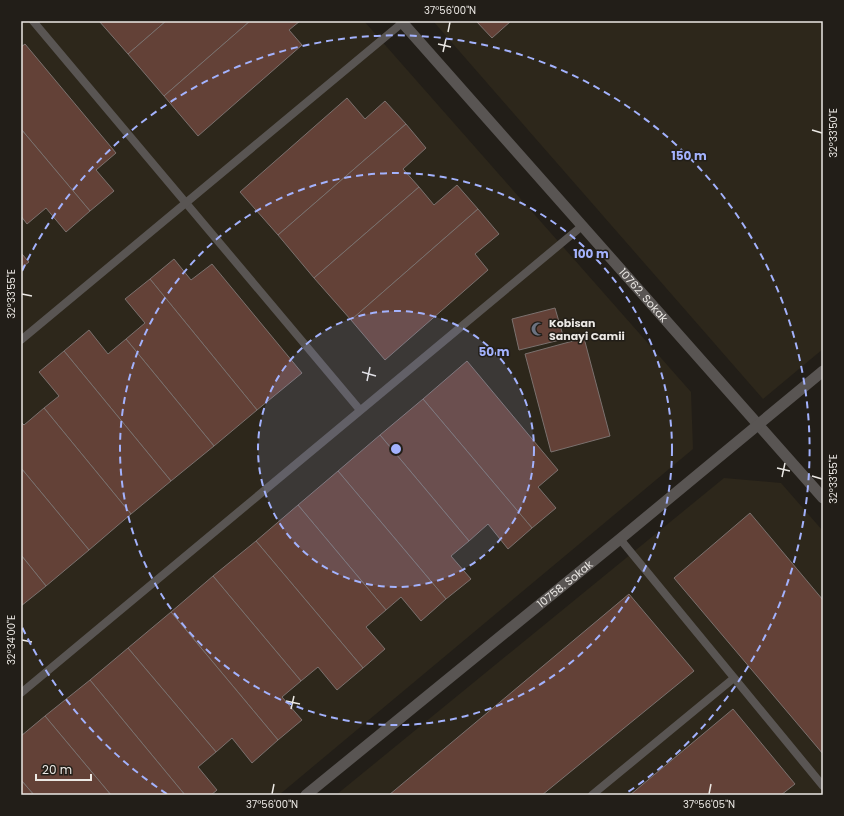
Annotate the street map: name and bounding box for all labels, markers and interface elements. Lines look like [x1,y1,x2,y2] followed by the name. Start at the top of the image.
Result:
[424,3,476,18] text: 37°56'00"N
[826,108,841,158] text: 32°33'50"E
[671,147,707,164] text: 150 m
[573,245,609,262] text: 100 m
[615,265,672,326] street label: 10762. Sokak
[4,269,19,319] text: 32°33'55"E
[549,315,625,344] place label: Kobisan Sanayi Camii
[530,321,546,337] mosque icon: Kobisan Sanayi Camii
[479,343,510,360] text: 50 m
[389,442,403,456] centre of rings
[826,454,841,504] text: 32°33'55"E
[534,556,596,612] street label: 10758. Sokak
[4,615,19,665] text: 32°34'00"E
[36,756,91,782] scale bar
[42,761,72,778] text: 20 m
[246,797,298,812] text: 37°56'00"N
[683,797,735,812] text: 37°56'05"N

